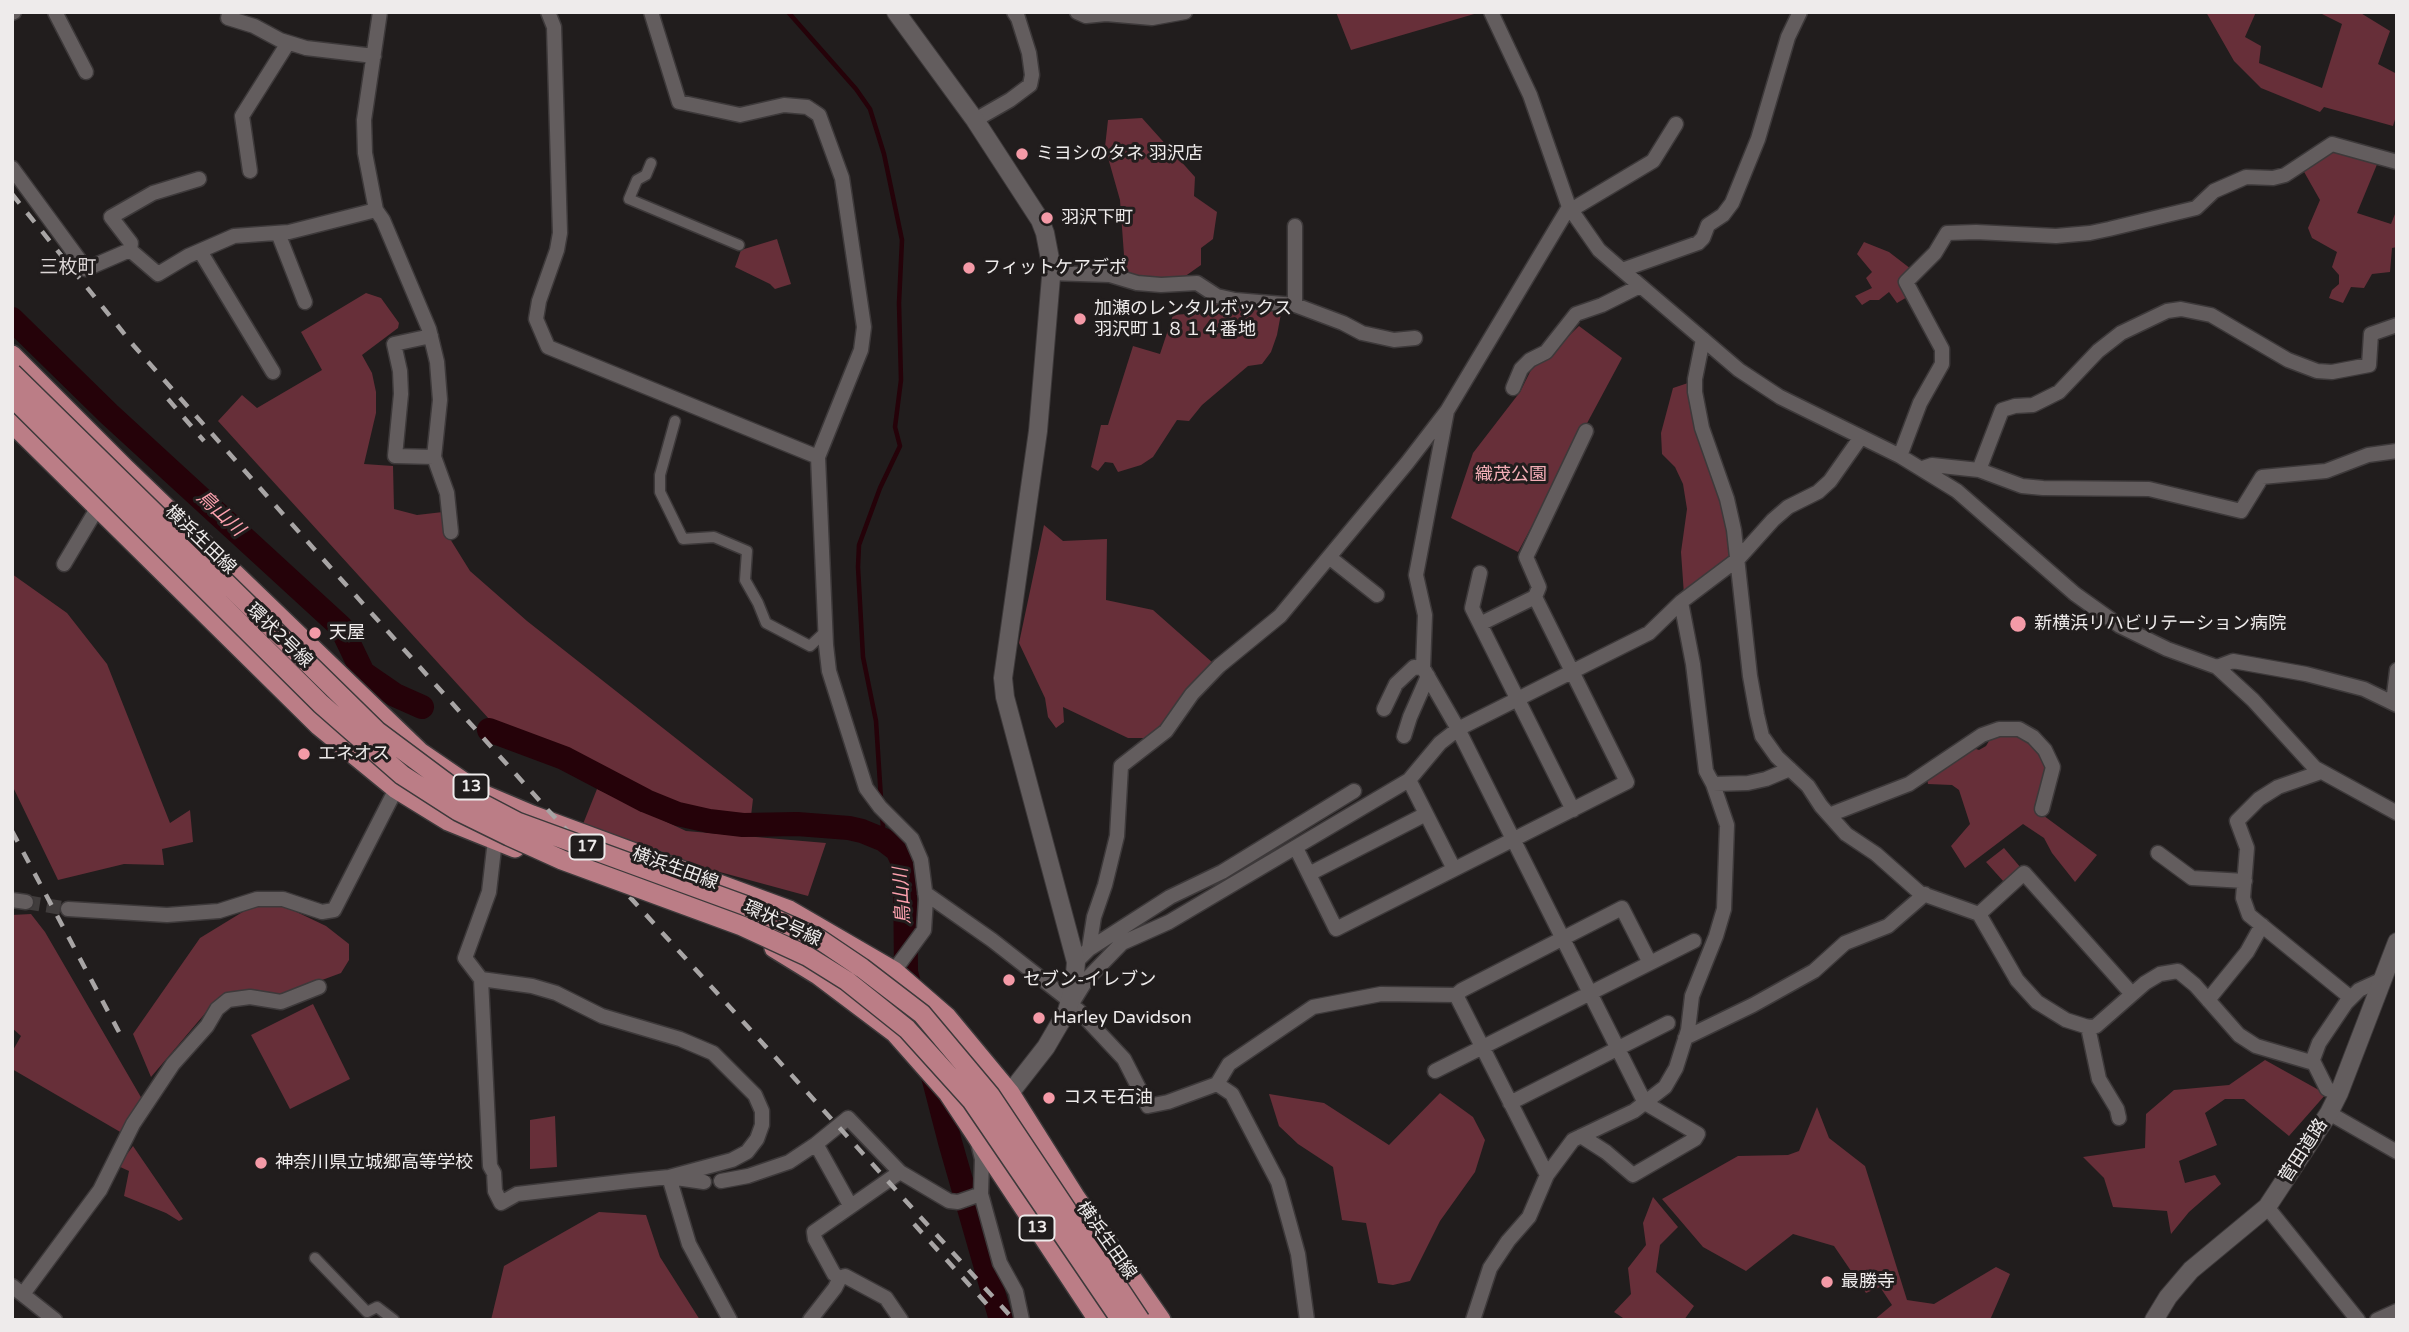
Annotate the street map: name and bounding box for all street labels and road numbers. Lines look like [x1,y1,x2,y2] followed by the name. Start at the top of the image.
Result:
[160,501,240,579] street label: 横浜生田線
[242,599,316,673] street label: 環状2号線
[454,774,489,800] road number: 13
[570,834,604,860] road number: 17
[629,843,721,895] street label: 横浜生田線
[740,897,824,951] street label: 環状2号線
[2275,1115,2333,1187] street label: 菅田道路
[1071,1198,1141,1284] street label: 横浜生田線
[1020,1216,1054,1240] road number: 13

